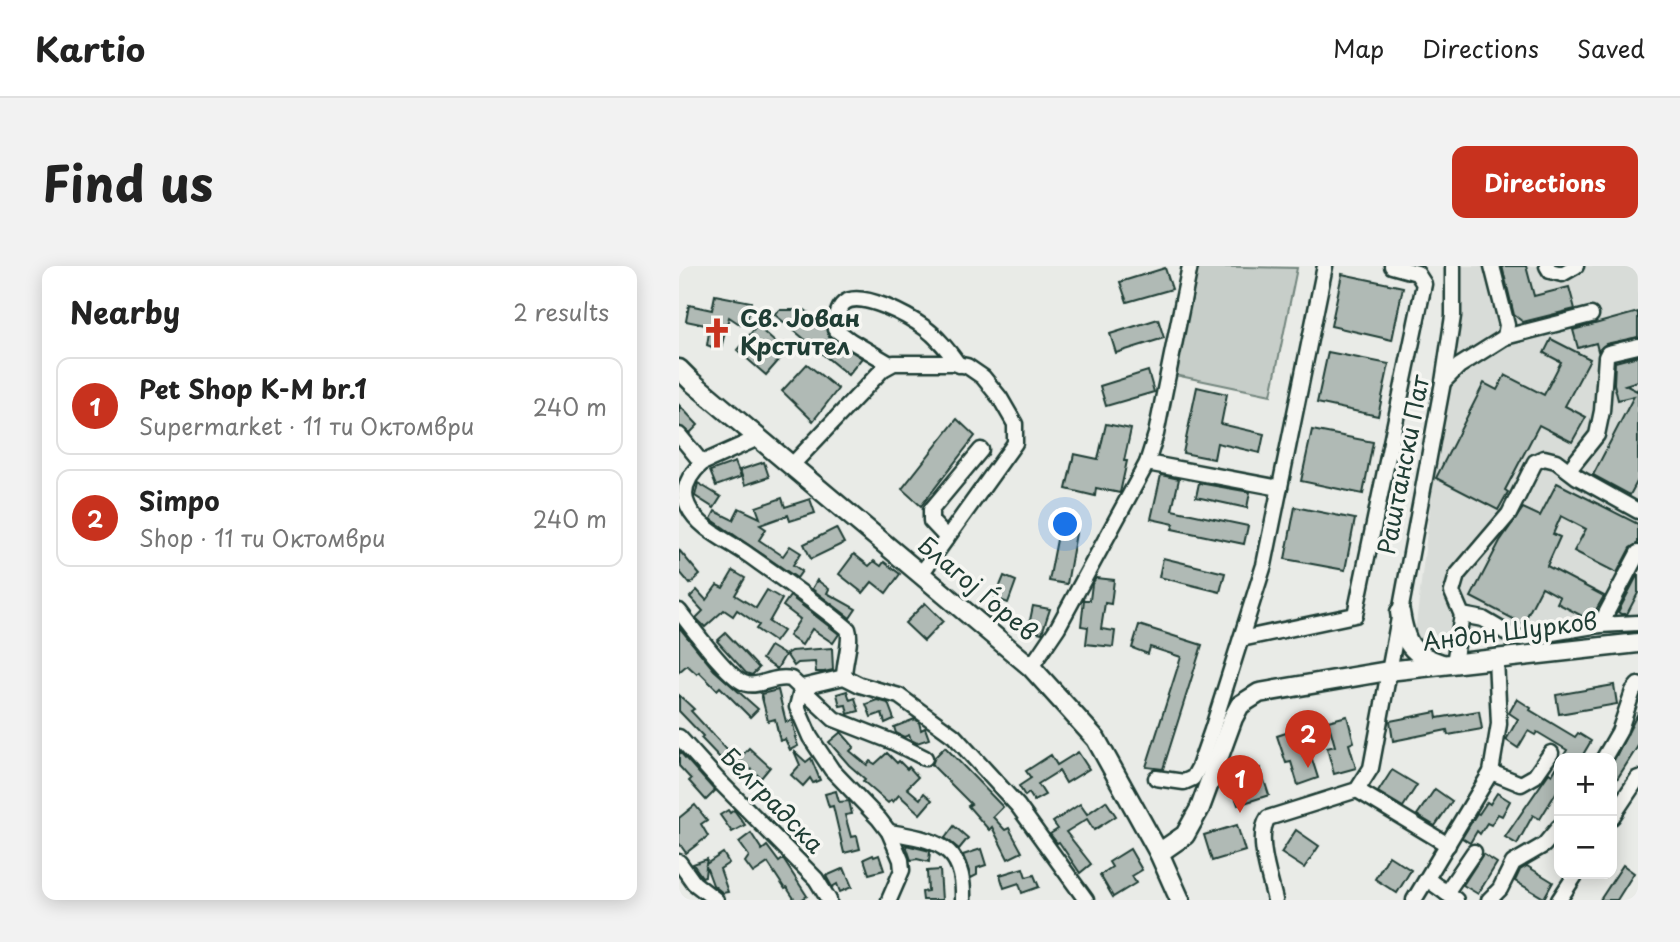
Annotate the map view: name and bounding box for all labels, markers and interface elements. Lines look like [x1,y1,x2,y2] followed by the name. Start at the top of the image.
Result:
[35,23,145,73] text: Kartio
[1333,30,1384,66] text: Map
[1422,30,1539,66] text: Directions
[1577,30,1645,66] text: Saved
[42,145,213,219] text: Find us
[1452,146,1638,218] button: Directions
[70,289,180,334] text: Nearby
[513,294,609,329] text: 2 results
[740,299,860,363] place label: Св. Јован Крстител
[700,316,734,350] church icon: Св. Јован Крстител
[139,369,367,408] text: Pet Shop K-M br.1
[1367,371,1437,557] street label: Раштански Пат
[90,389,101,424] text: 1
[533,389,607,424] text: 240 m
[139,408,474,443] text: Supermarket · 11 ти Октомври
[139,481,219,520] text: Simpo
[87,501,103,536] text: 2
[533,501,607,536] text: 240 m
[1048,507,1082,541] your location
[139,520,386,555] text: Shop · 11 ти Октомври
[911,527,1046,648] street label: Благој Ѓорев
[1420,601,1599,659] street label: Андон Шурков
[1285,710,1331,768] pin: 2
[714,739,833,861] street label: Белградска
[1554,753,1617,879] map controls
[1554,753,1617,816] button: +
[1217,755,1263,813] pin: 1
[1554,816,1617,879] button: −

